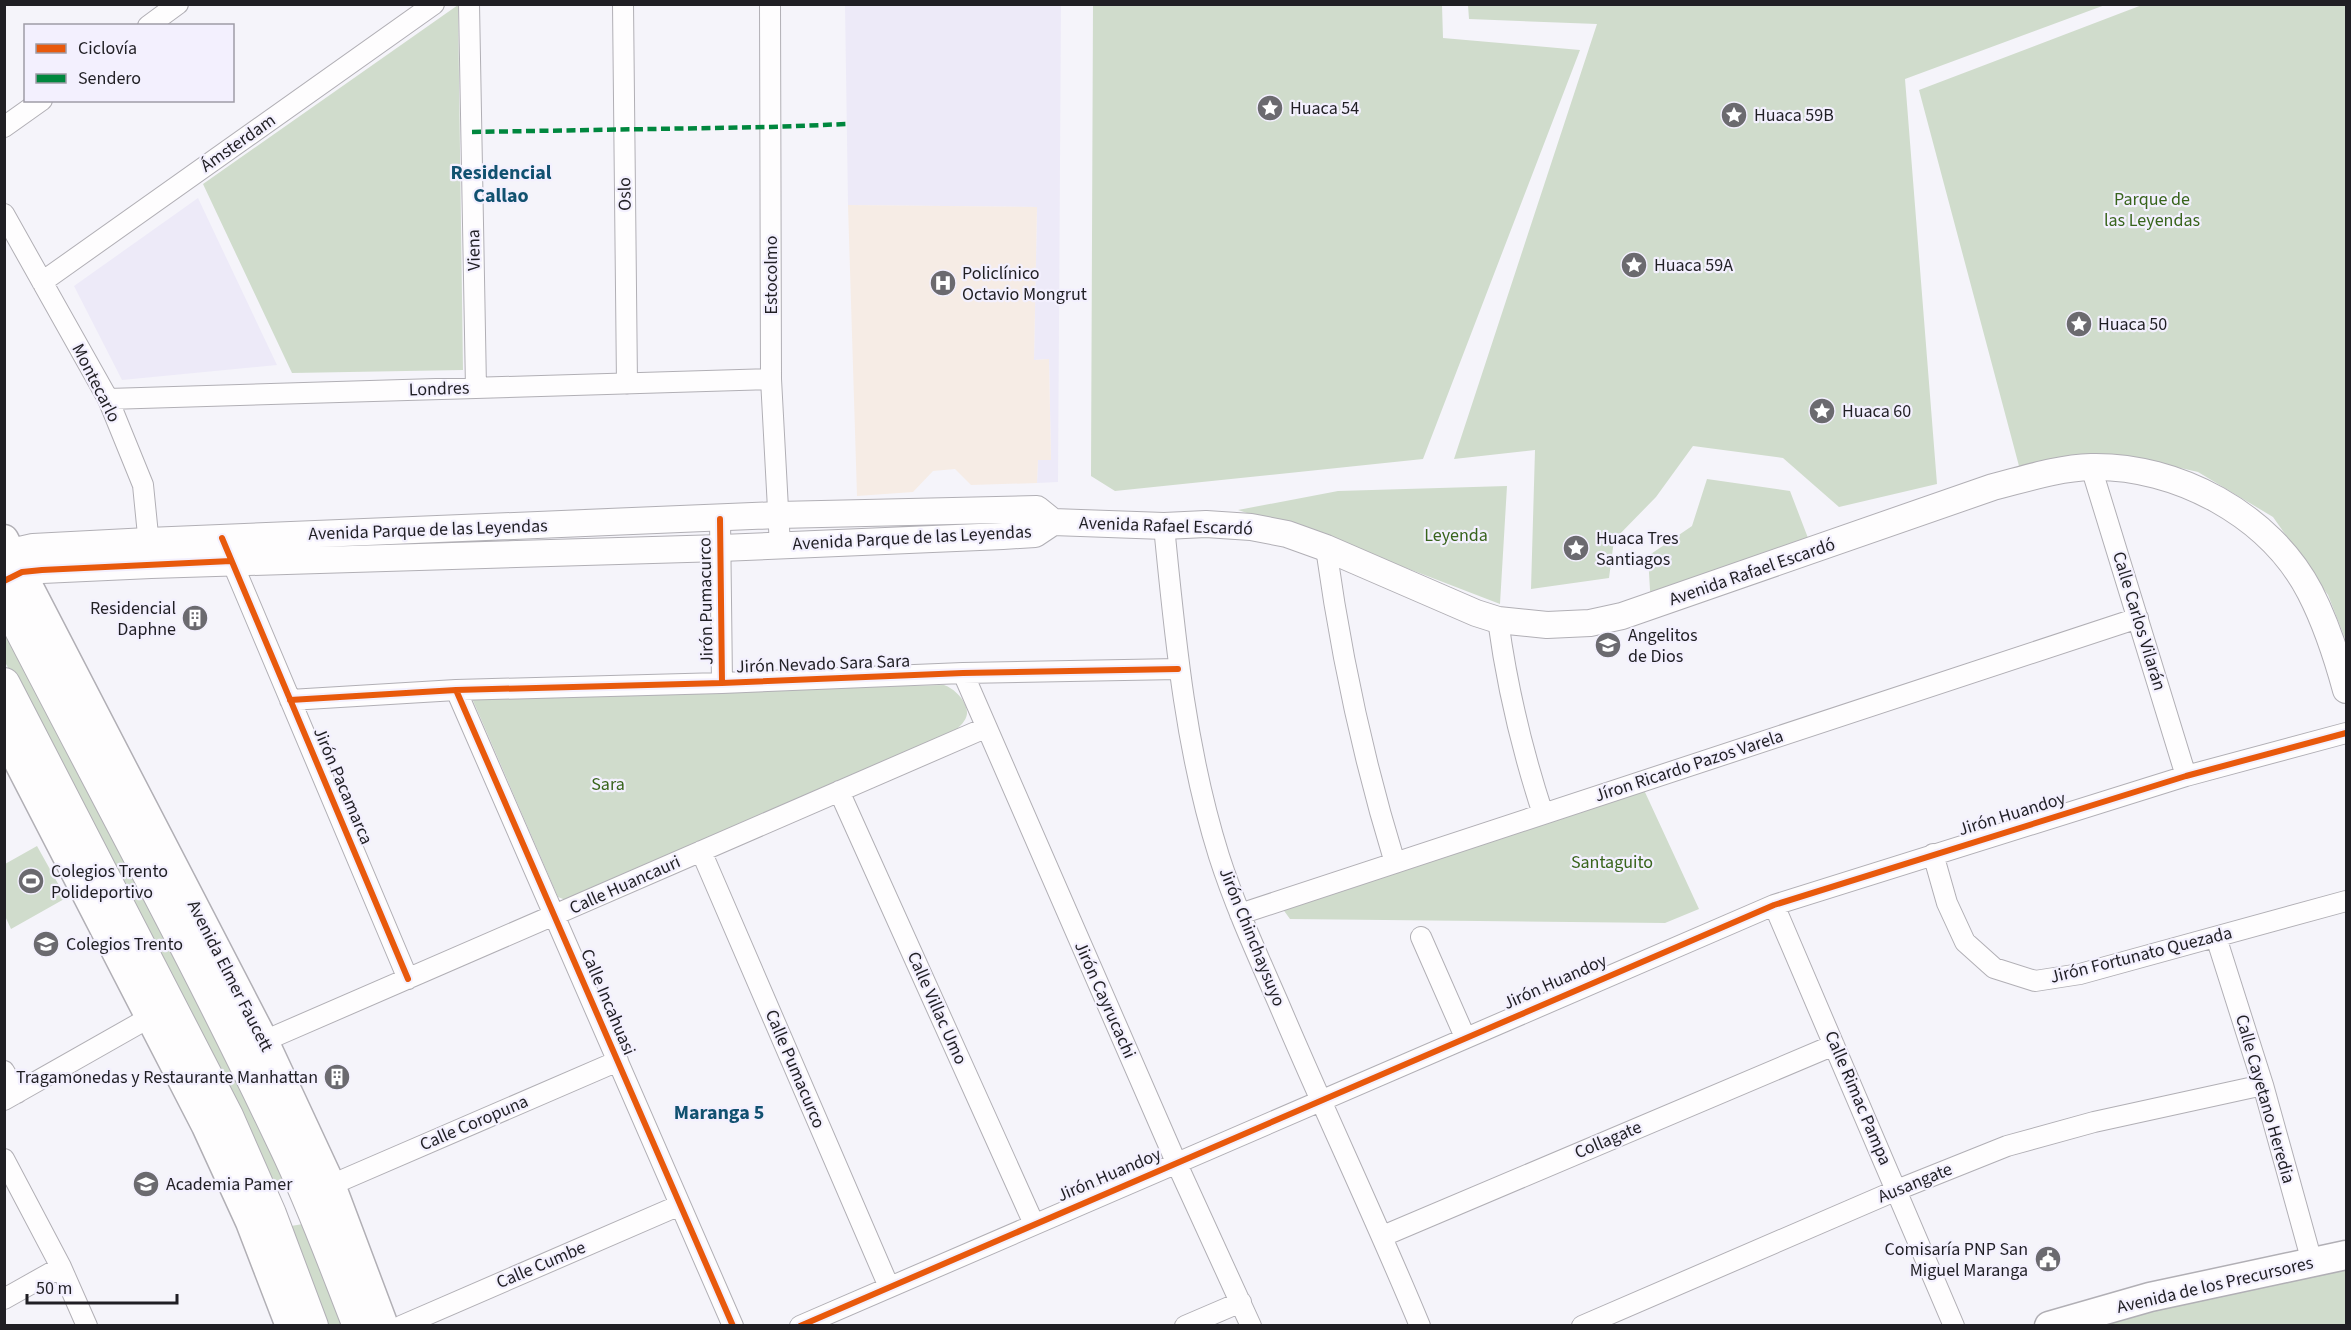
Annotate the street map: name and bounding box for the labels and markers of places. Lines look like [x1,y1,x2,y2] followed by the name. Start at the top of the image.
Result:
[1255,93,1285,123] place icon: Huaca 54
[1290,96,1359,121] place label: Huaca 54
[1719,100,1749,130] place icon: Huaca 59B
[1754,103,1834,128] place label: Huaca 59B
[1619,250,1649,280] place icon: Huaca 59A
[1654,253,1733,278] place label: Huaca 59A
[962,261,1087,307] place label: Policlínico Octavio Mongrut
[928,268,958,298] hospital icon: Policlínico Octavio Mongrut
[2064,309,2094,339] place icon: Huaca 50
[2098,312,2167,337] place label: Huaca 50
[1807,396,1837,426] place icon: Huaca 60
[1842,399,1911,424] place label: Huaca 60
[1596,526,1679,572] place label: Huaca Tres Santiagos
[1561,533,1591,563] place icon: Huaca Tres Santiagos
[90,596,176,642] place label: Residencial Daphne
[180,603,210,633] building icon: Residencial Daphne
[1628,623,1698,669] place label: Angelitos de Dios
[1593,630,1623,660] school or university icon: Angelitos de Dios
[51,859,168,905] place label: Colegios Trento Polideportivo
[16,866,46,896] sports icon: Colegios Trento Polideportivo
[31,929,61,959] school or university icon: Colegios Trento
[66,932,183,957] place label: Colegios Trento
[322,1062,352,1092] building icon: Tragamonedas y Restaurante Manhattan
[16,1065,318,1090] place label: Tragamonedas y Restaurante Manhattan
[131,1169,161,1199] school or university icon: Academia Pamer
[166,1172,293,1197] place label: Academia Pamer
[1885,1237,2028,1283] place label: Comisaría PNP San Miguel Maranga
[2033,1244,2063,1274] public building icon: Comisaría PNP San Miguel Maranga

